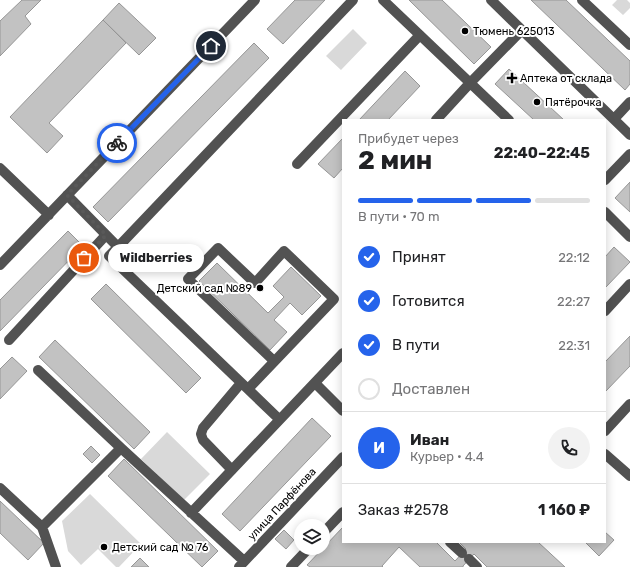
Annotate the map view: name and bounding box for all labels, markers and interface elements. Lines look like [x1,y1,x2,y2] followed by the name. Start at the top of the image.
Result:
[473,25,555,38] place label: Тюмень 625013
[460,26,470,36] marker: Тюмень 625013
[194,29,228,63] pin
[200,35,222,57] icon: home
[520,72,612,85] place label: Аптека от склада
[507,73,517,83] marker: Аптека от склада
[545,96,602,109] place label: Пятёрочка
[532,97,542,107] marker: Пятёрочка
[97,123,137,163] courier
[358,131,459,146] text: Прибудет через
[106,132,128,154] icon: bike
[494,144,590,162] text: 22:40–22:45
[358,145,432,176] text: 2 мин
[358,209,440,224] text: В пути · 70 m
[67,241,101,275] pin
[108,244,204,272] callout: Wildberries
[358,246,380,268] icon: check
[73,247,95,269] icon: bag
[392,248,446,266] text: Принят
[120,250,192,265] text: Wildberries
[558,250,590,265] text: 22:12
[157,282,252,295] place label: Детский сад №89
[255,283,265,293] marker: Детский сад №89
[358,290,380,312] icon: check
[392,292,465,310] text: Готовится
[557,294,590,309] text: 22:27
[358,334,380,356] icon: check
[392,336,440,354] text: В пути
[558,338,590,353] text: 22:31
[392,380,470,398] text: Доставлен
[548,427,590,469] button: phone
[410,431,449,449] text: Иван
[373,439,385,457] text: И
[410,449,484,464] text: Курьер · 4.4
[245,465,319,543] street label: улица Парфёнова
[358,501,449,519] text: Заказ #2578
[538,501,590,519] text: 1 160 ₽
[294,519,330,555] map controls
[294,519,330,555] button: layers
[112,541,209,554] place label: Детский сад № 76
[99,542,109,552] marker: Детский сад № 76

